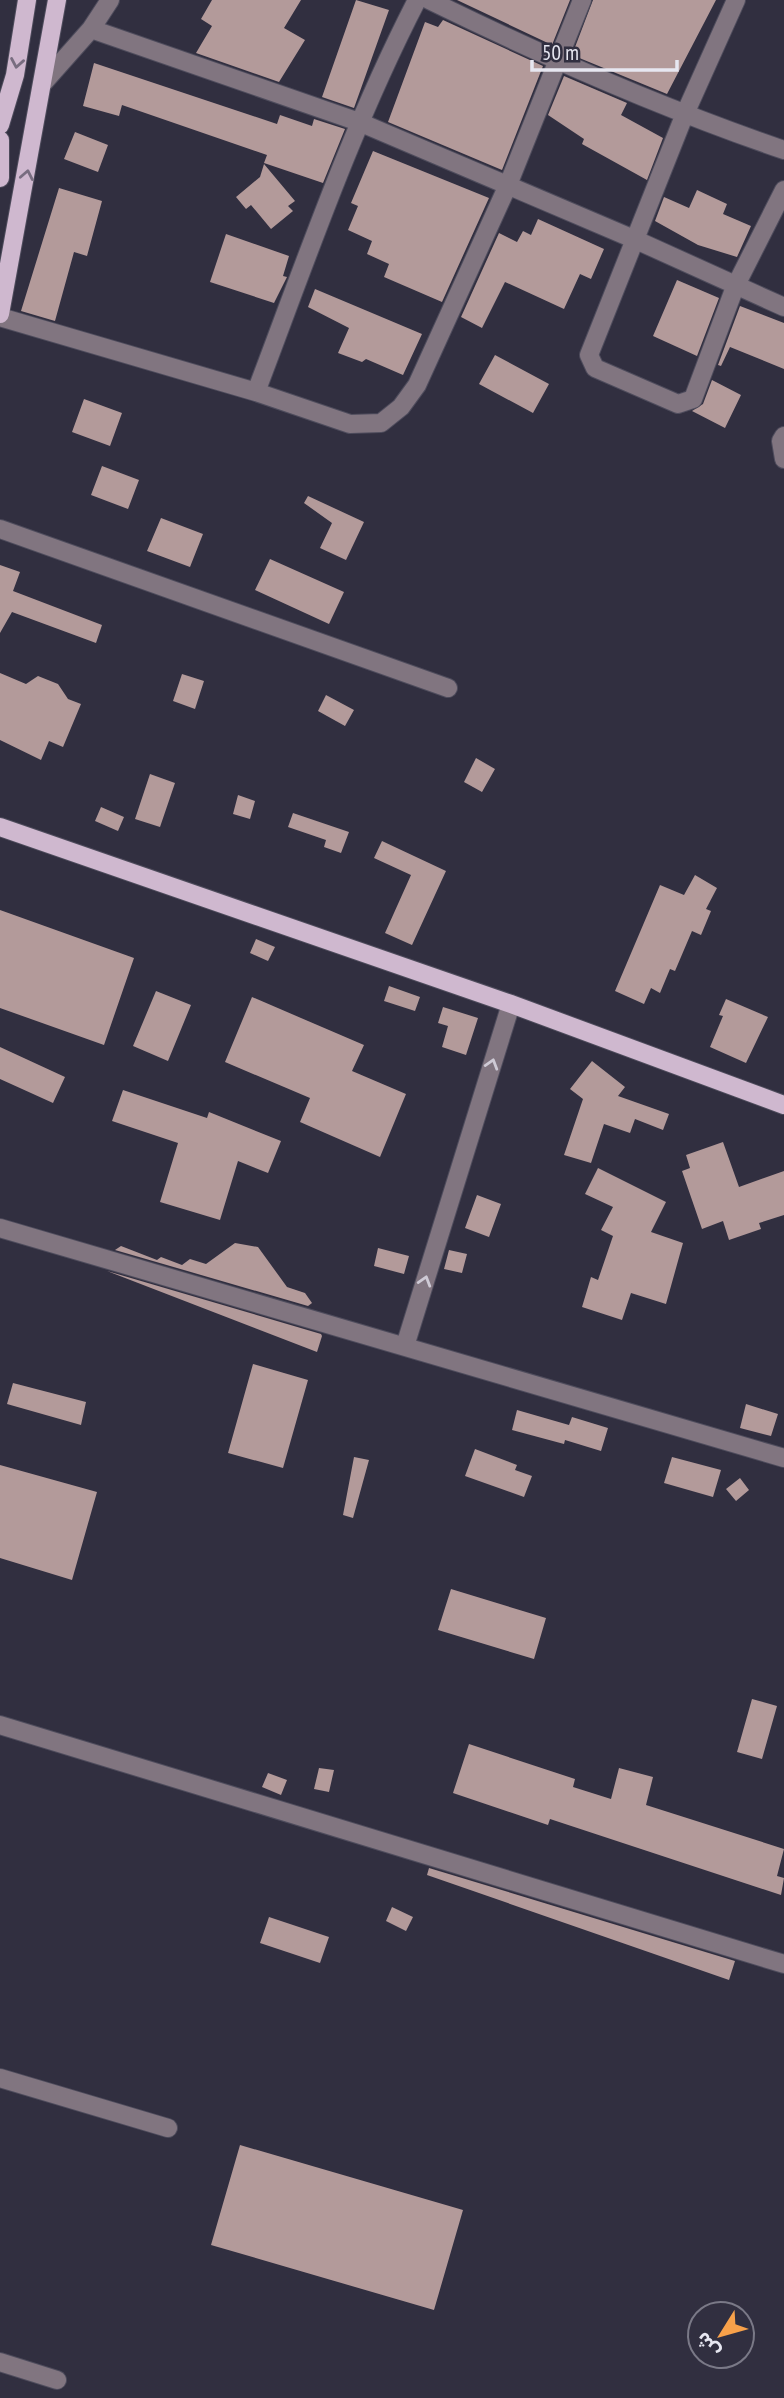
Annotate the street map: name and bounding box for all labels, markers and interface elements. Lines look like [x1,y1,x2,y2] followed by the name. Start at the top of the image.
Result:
[532,28,677,72] scale bar
[542,39,579,66] text: 50 m
[10,57,25,69] one-way arrow
[19,169,34,181] one-way arrow
[484,1058,499,1070] one-way arrow
[416,1275,431,1287] one-way arrow
[686,2300,756,2370] north arrow
[690,2328,725,2363] text: ش

